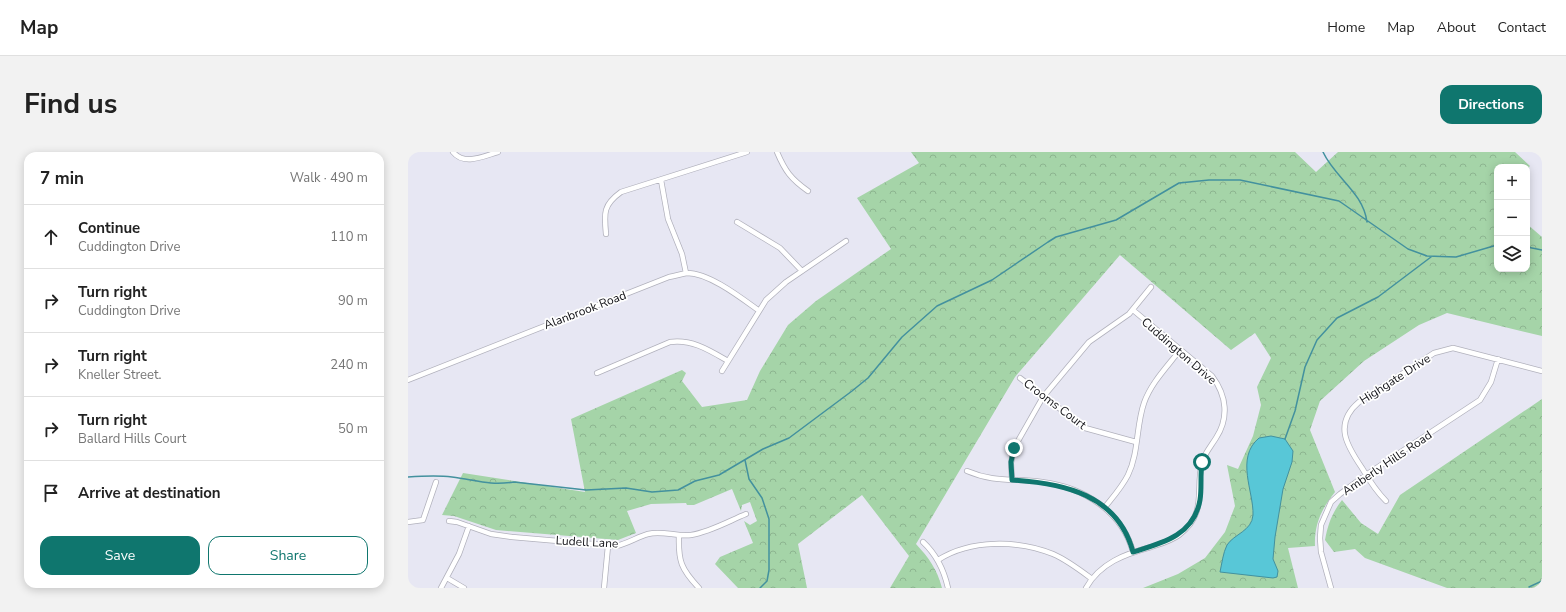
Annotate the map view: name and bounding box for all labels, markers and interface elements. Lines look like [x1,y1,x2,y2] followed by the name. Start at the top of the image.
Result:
[20,15,58,41] text: Map
[1327,18,1365,37] text: Home
[1387,18,1415,37] text: Map
[1437,18,1476,37] text: About
[1498,18,1546,37] text: Contact
[24,85,118,123] text: Find us
[1440,85,1542,124] button: Directions
[1494,164,1530,272] map controls
[1494,164,1530,200] button: +
[40,167,84,190] text: 7 min
[290,169,368,187] text: Walk · 490 m
[1494,200,1530,236] button: −
[78,218,140,238] text: Continue
[40,226,62,248] icon: ahead
[330,228,368,246] text: 110 m
[1494,236,1530,272] button: layers
[78,238,180,256] text: Cuddington Drive
[78,282,147,302] text: Turn right
[542,287,628,333] street label: Alanbrook Road
[40,290,62,312] icon: right
[338,292,368,310] text: 90 m
[78,302,180,320] text: Cuddington Drive
[1138,314,1220,388] street label: Cuddington Drive
[78,346,147,366] text: Turn right
[1357,350,1433,408] street label: Highgate Drive
[40,354,62,376] icon: right
[330,356,368,374] text: 240 m
[78,366,162,384] text: Kneller Street.
[1020,375,1090,433] street label: Crooms Court
[78,410,147,430] text: Turn right
[40,418,62,440] icon: right
[338,420,368,438] text: 50 m
[1339,427,1435,499] street label: Amberly Hills Road
[78,430,186,448] text: Ballard Hills Court
[1005,439,1023,457] route end
[1193,453,1211,471] route start
[40,482,62,504] icon: arrive
[78,483,221,503] text: Arrive at destination
[555,532,619,552] street label: Ludell Lane
[40,536,200,575] button: Save
[208,536,368,575] button: Share

